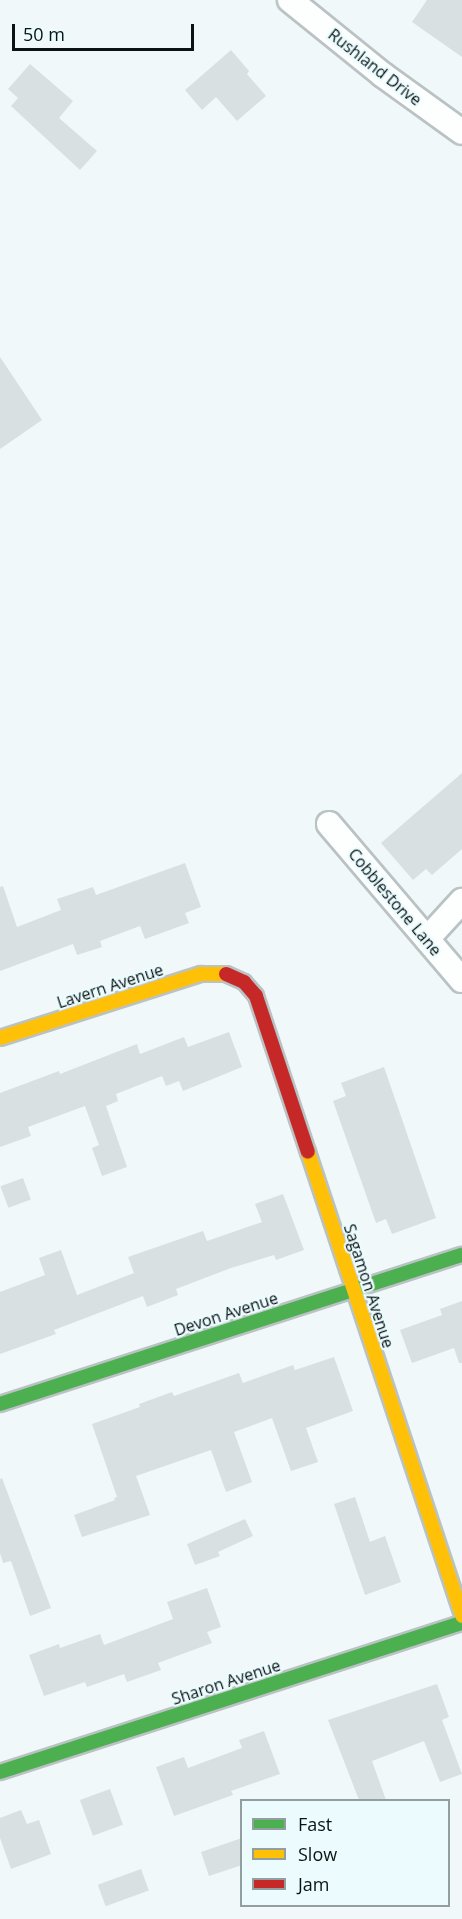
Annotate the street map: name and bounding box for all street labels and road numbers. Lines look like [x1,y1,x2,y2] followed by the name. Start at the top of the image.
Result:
[325,25,425,109] street label: Rushland Drive
[344,844,446,960] street label: Cobblestone Lane
[55,960,165,1012] street label: Lavern Avenue
[340,1222,398,1350] street label: Sagamon Avenue
[172,1288,280,1340] street label: Devon Avenue
[169,1655,283,1709] street label: Sharon Avenue

